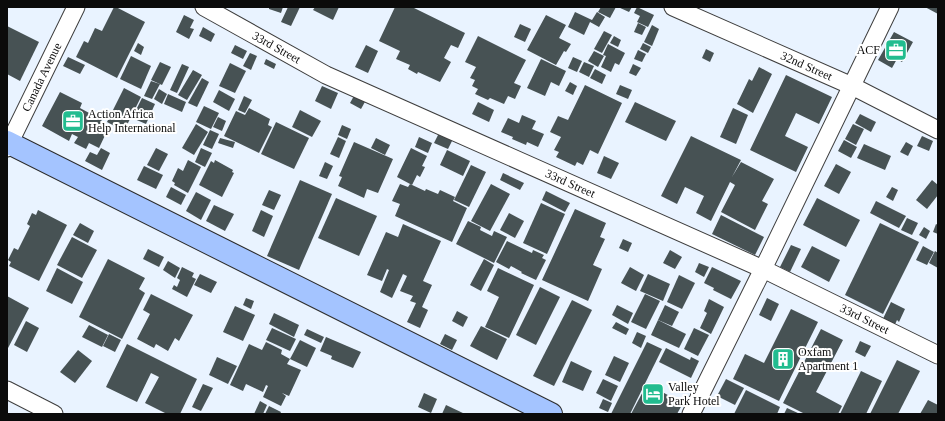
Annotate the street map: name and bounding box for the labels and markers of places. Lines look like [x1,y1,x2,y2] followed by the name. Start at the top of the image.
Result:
[883,37,909,63] office icon: ACF
[857,43,880,57] place label: ACF
[88,107,176,135] place label: Action Africa Help International
[60,108,86,134] office icon: Action Africa Help International
[798,345,858,373] place label: Oxfam Apartment 1
[770,346,796,372] building icon: Oxfam Apartment 1
[668,380,720,408] place label: Valley Park Hotel
[640,381,666,407] hotel icon: Valley Park Hotel

